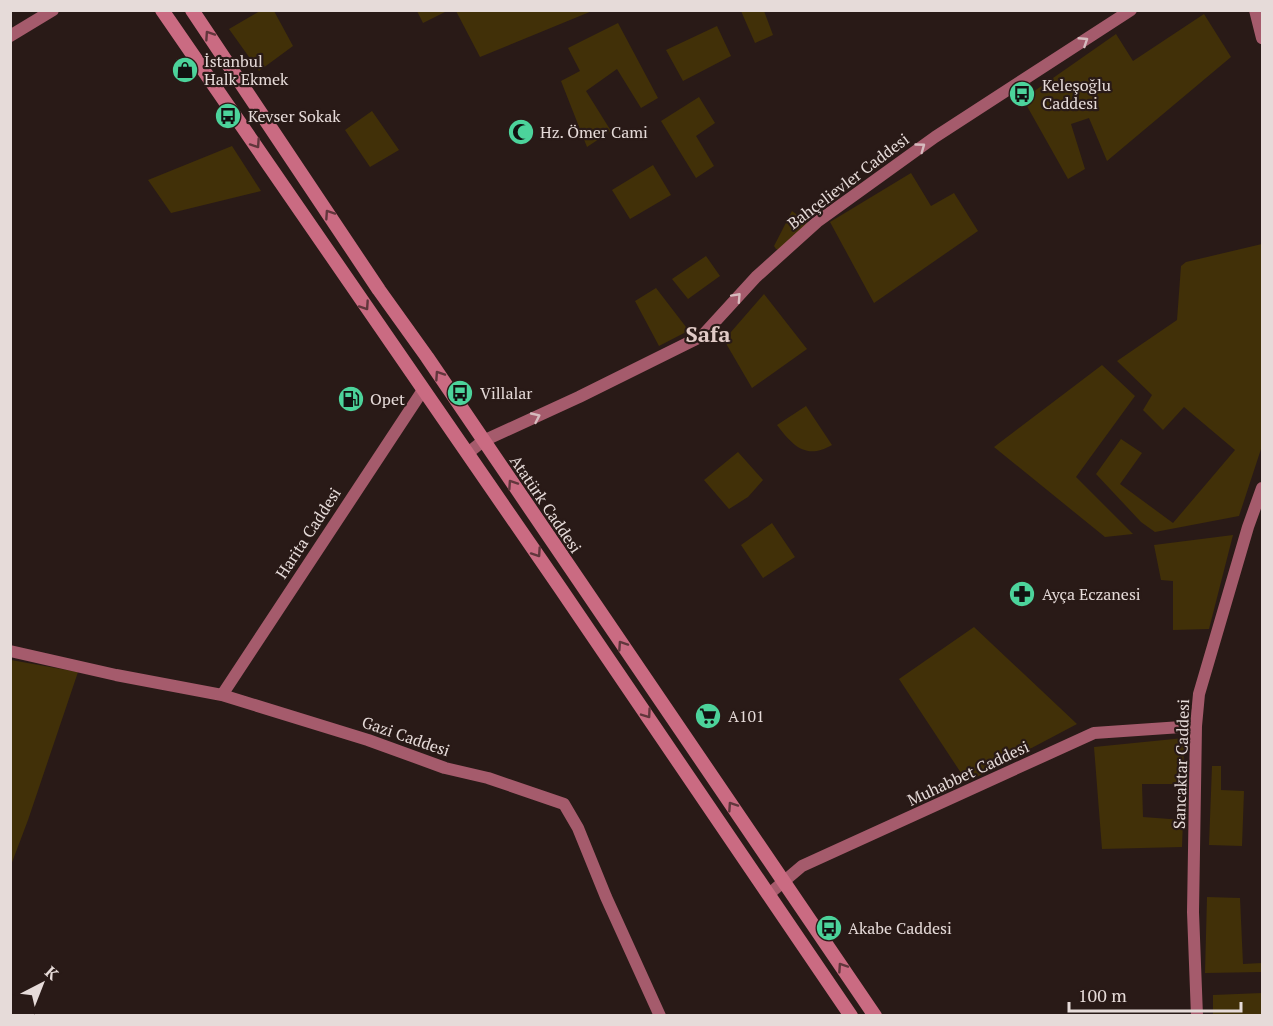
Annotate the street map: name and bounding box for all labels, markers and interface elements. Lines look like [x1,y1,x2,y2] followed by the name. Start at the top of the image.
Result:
[205,30,216,41] one-way arrow
[1077,37,1088,48] one-way arrow
[204,50,289,90] place label: İstanbul Halk Ekmek
[170,55,200,85] shop icon: İstanbul Halk Ekmek
[1042,74,1111,114] place label: Keleşoğlu Caddesi
[1007,79,1037,109] bus stop icon: Keleşoğlu Caddesi
[213,101,243,131] bus stop icon: Kevser Sokak
[248,105,341,127] place label: Kevser Sokak
[506,117,536,147] mosque icon: Hz. Ömer Cami
[540,121,648,143] place label: Hz. Ömer Cami
[783,128,913,234] street label: Bahçelievler Caddesi
[248,138,259,149] one-way arrow
[914,143,925,154] one-way arrow
[325,210,336,221] one-way arrow
[730,293,741,304] one-way arrow
[358,299,369,310] one-way arrow
[686,319,730,348] district label: Safa
[435,371,446,382] one-way arrow
[445,378,475,408] bus stop icon: Villalar
[480,382,533,404] place label: Villalar
[336,384,366,414] fuel station icon: Opet
[370,388,405,410] place label: Opet
[530,412,541,424] one-way arrow
[505,451,587,557] street label: Atatürk Caddesi
[508,480,519,491] one-way arrow
[270,483,346,583] street label: Harita Caddesi
[530,546,541,557] one-way arrow
[1007,579,1037,609] pharmacy icon: Ayça Eczanesi
[1042,583,1141,605] place label: Ayça Eczanesi
[618,641,629,652] one-way arrow
[1168,699,1194,829] street label: Sancaktar Caddesi
[693,701,723,731] supermarket icon: A101
[728,705,765,727] place label: A101
[640,708,652,718] one-way arrow
[359,711,453,761] street label: Gazi Caddesi
[904,735,1033,811] street label: Muhabbet Caddesi
[728,802,739,813] one-way arrow
[814,913,844,943] bus stop icon: Akabe Caddesi
[848,917,952,939] place label: Akabe Caddesi
[12,954,72,1014] north arrow
[40,961,64,985] text: K
[838,963,849,974] one-way arrow
[1069,975,1242,1013] scale bar
[1078,983,1127,1007] text: 100 m

